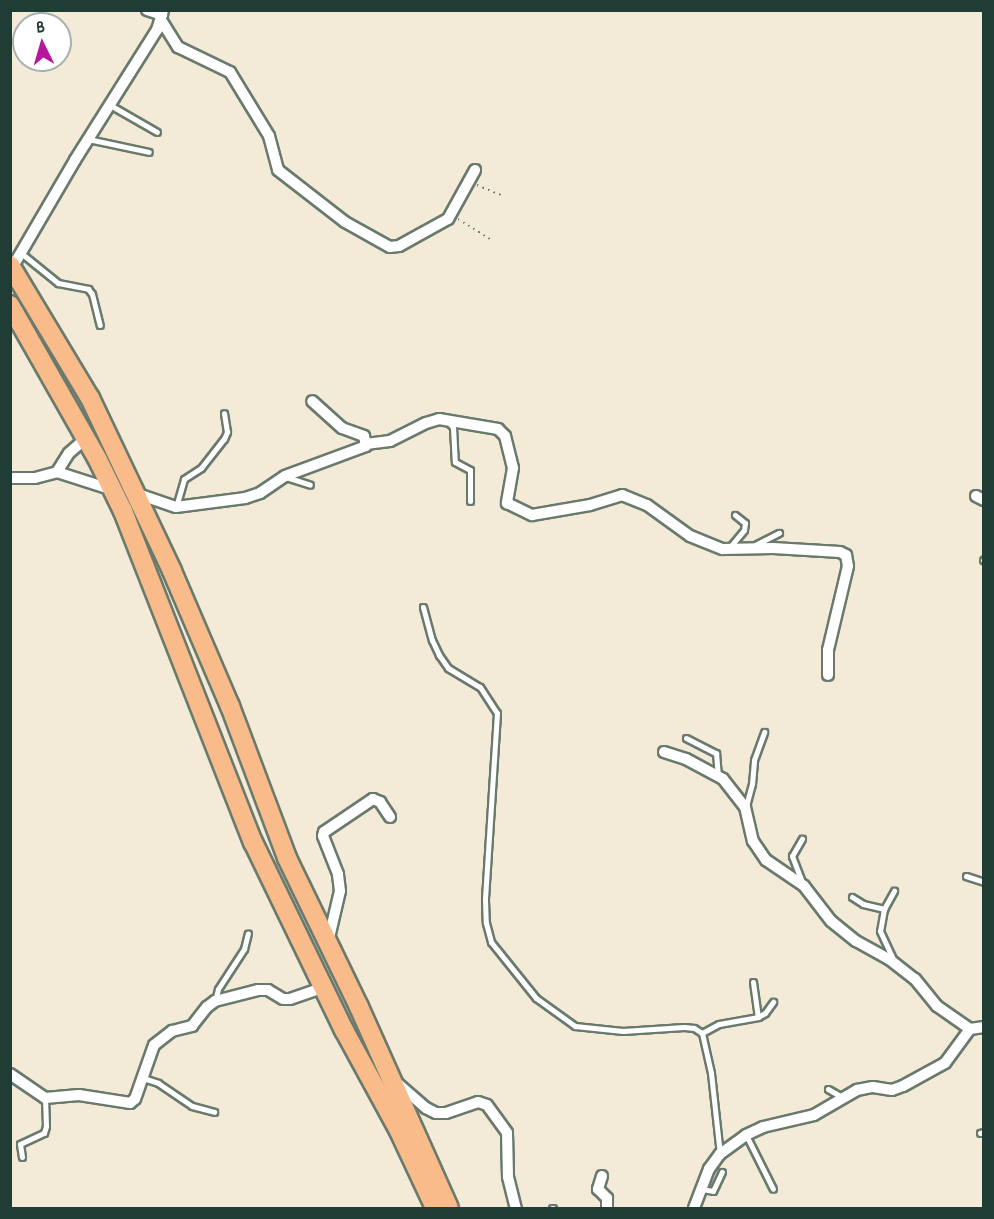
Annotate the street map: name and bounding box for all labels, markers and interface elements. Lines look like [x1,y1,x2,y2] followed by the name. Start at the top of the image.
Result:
[12,12,72,72] north arrow
[36,15,46,37] text: B

